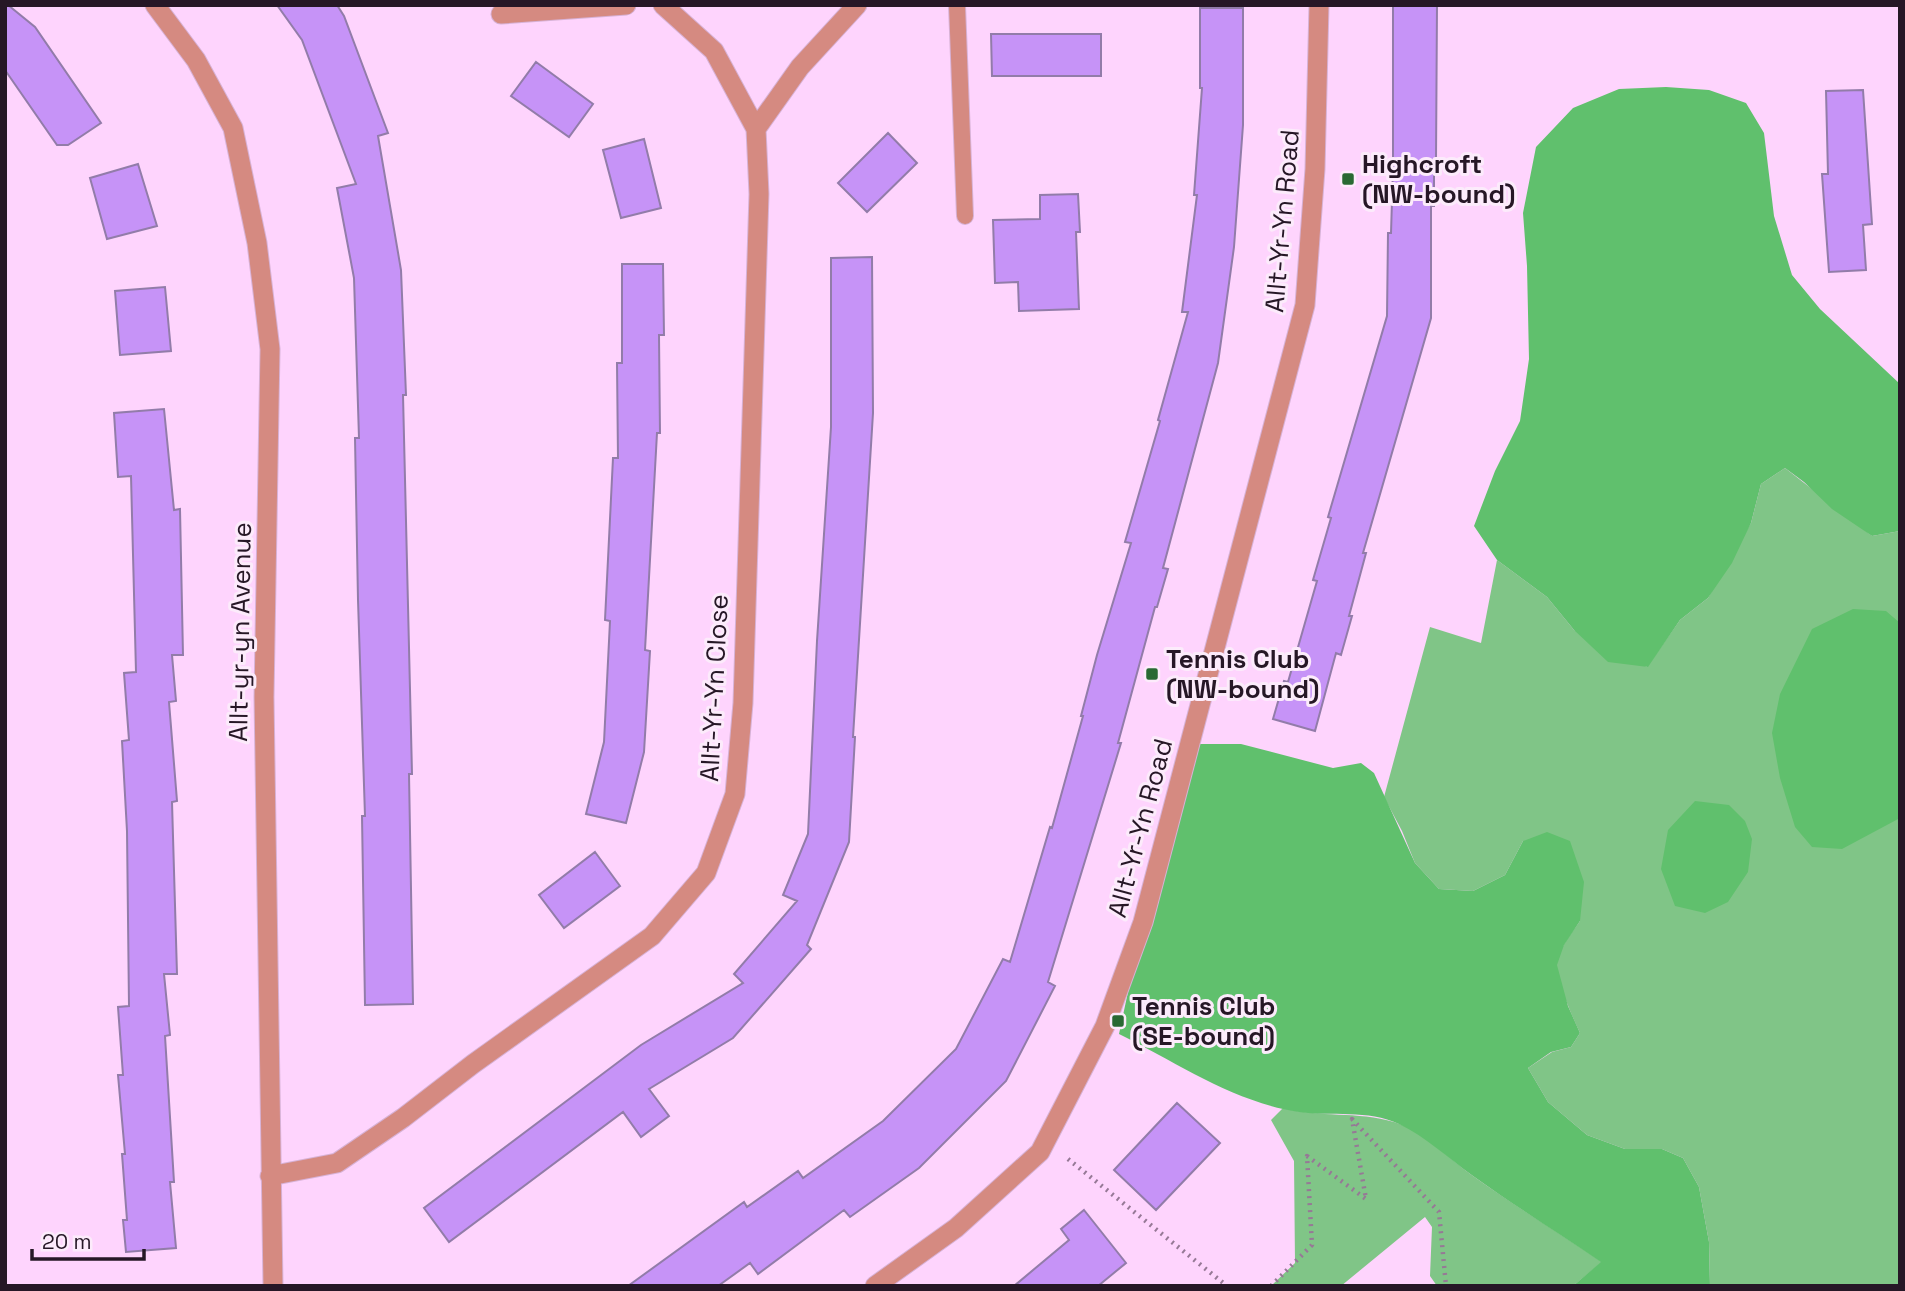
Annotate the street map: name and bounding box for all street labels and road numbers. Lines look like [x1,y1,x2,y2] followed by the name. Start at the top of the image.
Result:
[1257,128,1307,314] street label: Allt-Yr-Yn Road
[221,522,259,742] street label: Allt-yr-yn Avenue
[692,593,736,783] street label: Allt-Yr-Yn Close
[1100,735,1180,921] street label: Allt-Yr-Yn Road

